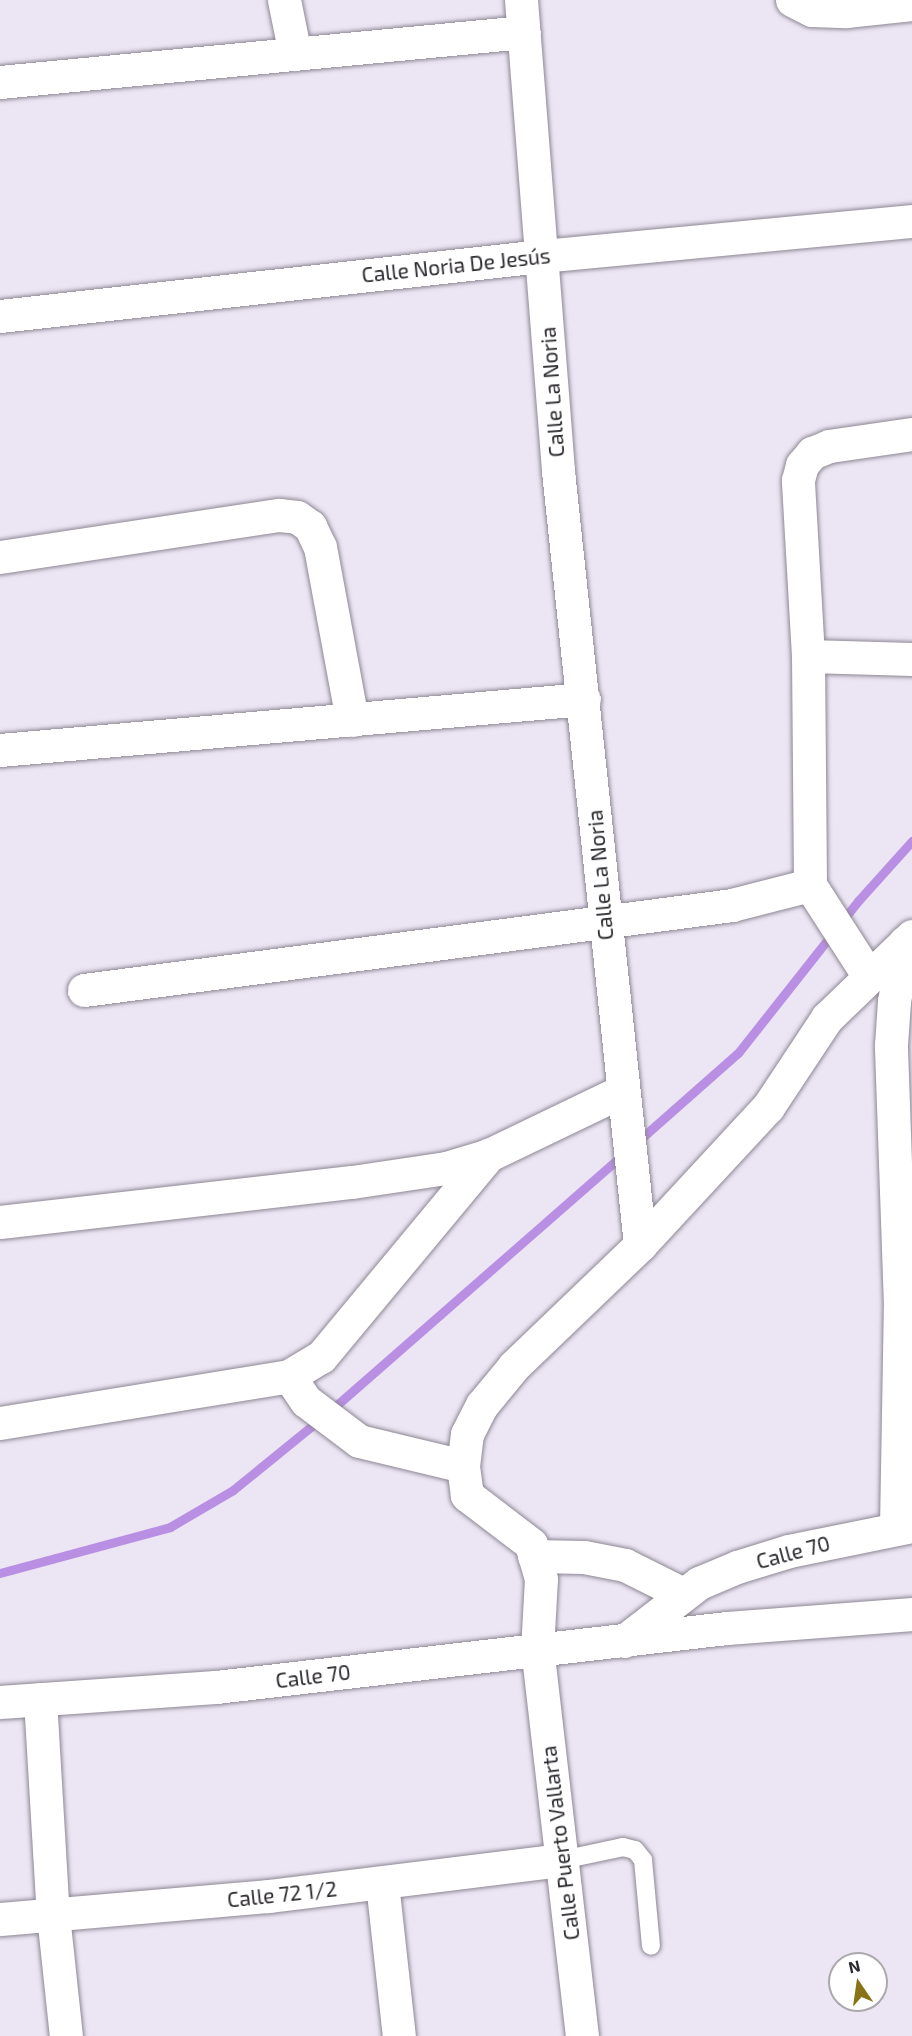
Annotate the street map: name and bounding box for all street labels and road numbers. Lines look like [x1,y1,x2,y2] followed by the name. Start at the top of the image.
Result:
[360,243,552,287] street label: Calle Noria De Jesús
[535,326,569,458] street label: Calle La Noria
[582,809,618,941] street label: Calle La Noria
[753,1530,833,1574] street label: Calle 70
[274,1659,352,1693] street label: Calle 70
[536,1744,584,1942] street label: Calle Puerto Vallarta
[226,1876,338,1912] street label: Calle 72 1/2

